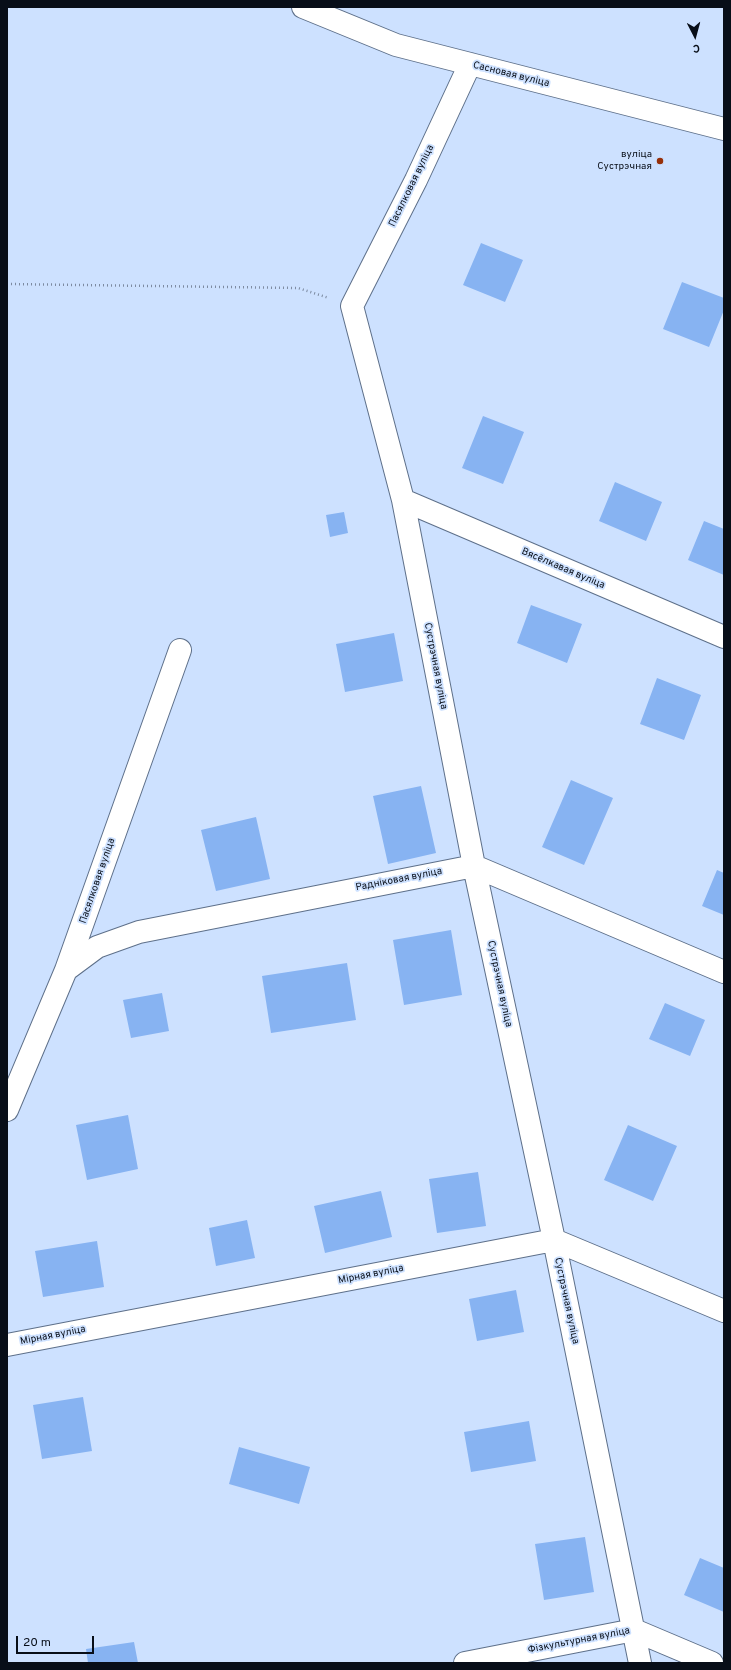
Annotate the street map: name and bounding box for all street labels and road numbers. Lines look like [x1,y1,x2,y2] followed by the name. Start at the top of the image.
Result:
[472,60,550,90] street label: Сасновая вуліца
[387,143,437,229] street label: Пасялковая вуліца
[519,546,607,592] street label: Вясёлкавая вуліца
[421,622,449,710] street label: Сустрэчная вуліца
[78,837,118,925] street label: Пасялковая вуліца
[355,866,443,894] street label: Радніковая вуліца
[484,940,514,1028] street label: Сустрэчная вуліца
[551,1257,581,1345] street label: Сустрэчная вуліца
[337,1263,405,1287] street label: Мірная вуліца
[19,1324,87,1348] street label: Мірная вуліца
[527,1625,631,1657] street label: Фізкультурная вуліца

